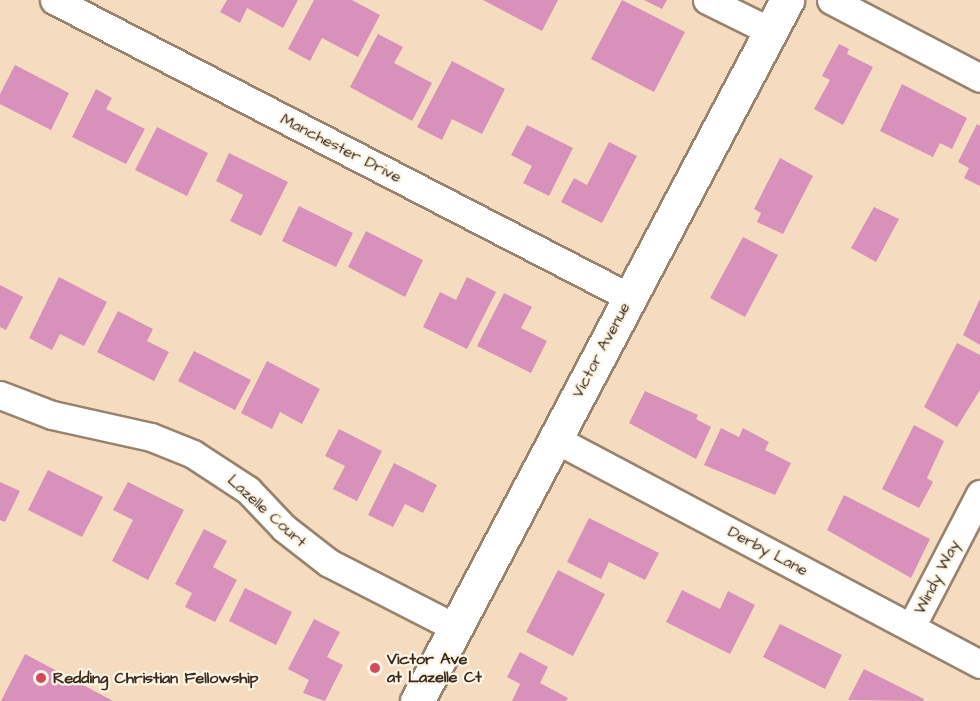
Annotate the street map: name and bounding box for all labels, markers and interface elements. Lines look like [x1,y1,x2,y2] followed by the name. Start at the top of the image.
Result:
[277,109,405,187] street label: Manchester Drive
[568,299,634,401] street label: Victor Avenue
[224,471,310,551] street label: Lazelle Court
[725,522,811,580] street label: Derby Lane
[910,537,964,617] street label: Windy Way
[387,649,482,687] place label: Victor Ave at Lazelle Ct
[368,661,382,675] marker: Victor Ave at Lazelle Ct
[53,668,258,688] place label: Redding Christian Fellowship
[34,671,48,685] marker: Redding Christian Fellowship

